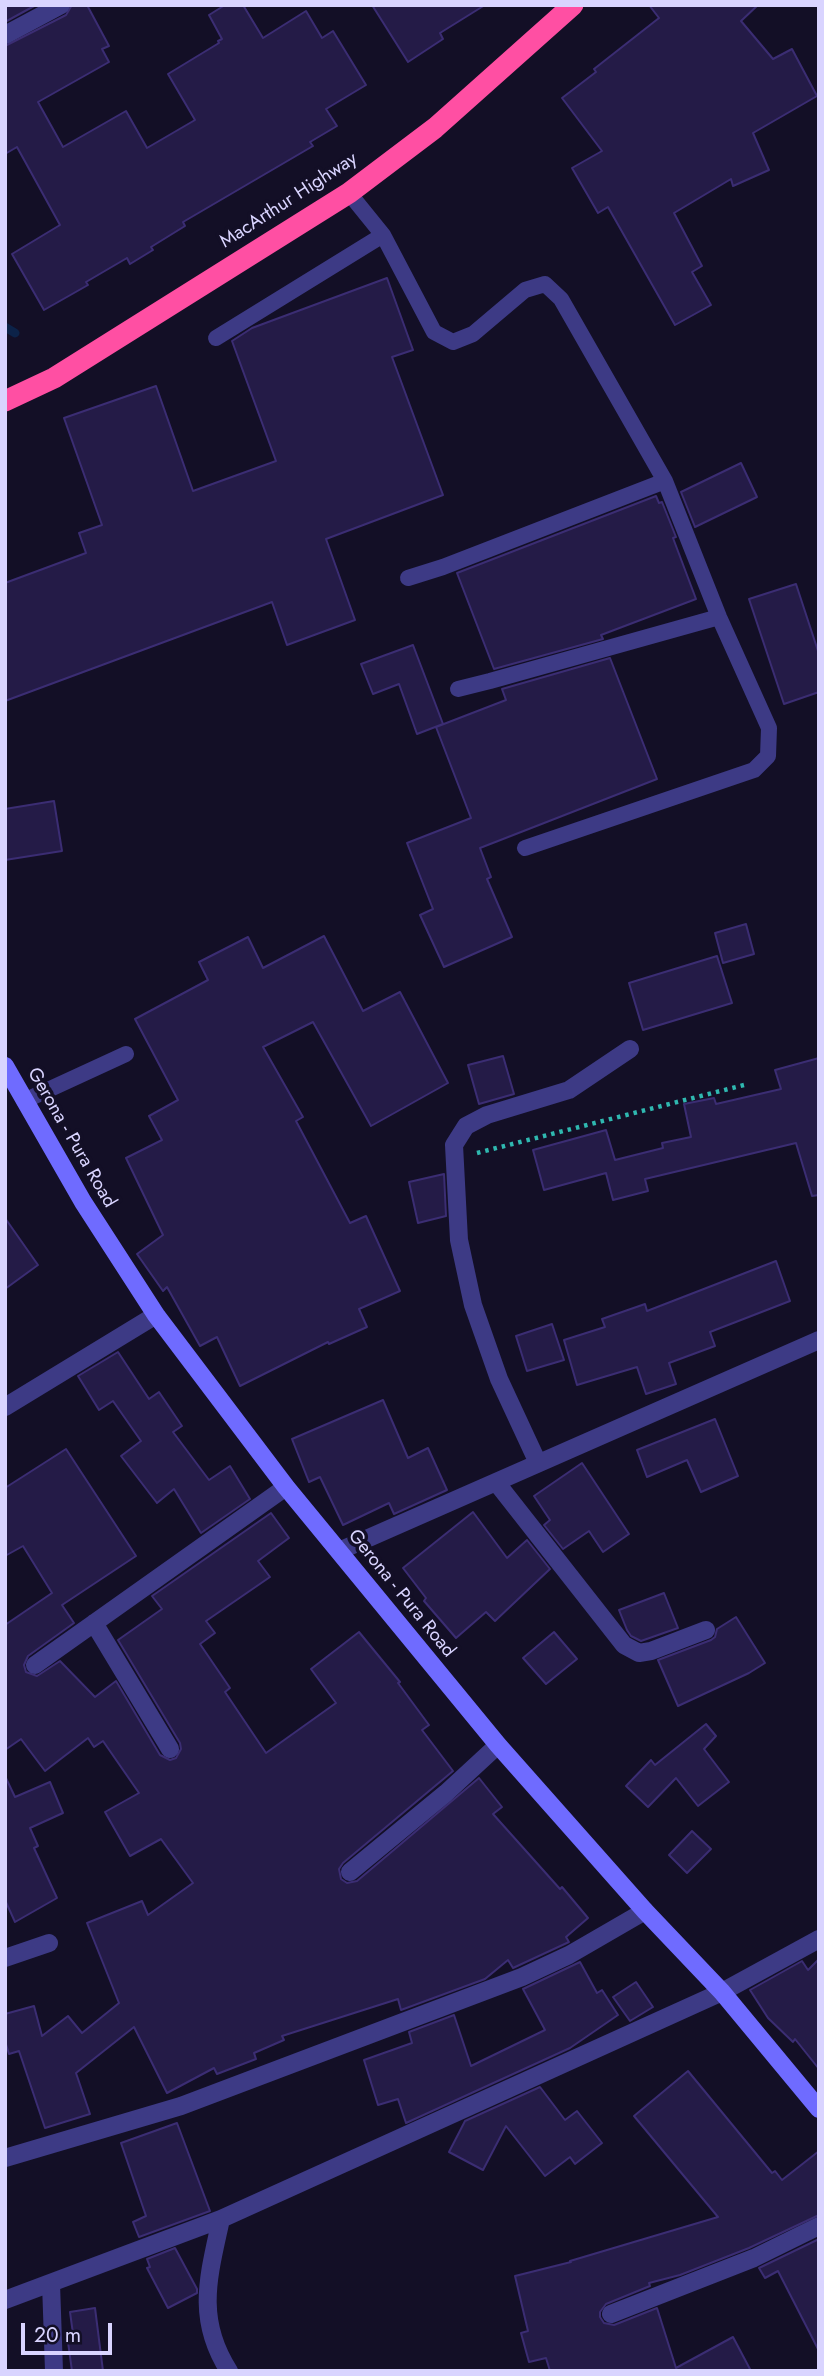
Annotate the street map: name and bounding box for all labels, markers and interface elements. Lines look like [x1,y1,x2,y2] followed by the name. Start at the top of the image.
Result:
[216,148,362,254] street label: MacArthur Highway
[22,1064,120,1212] street label: Gerona - Pura Road
[342,1525,460,1663] street label: Gerona - Pura Road
[24,2310,116,2354] scale bar
[34,2320,81,2350] text: 20 m

